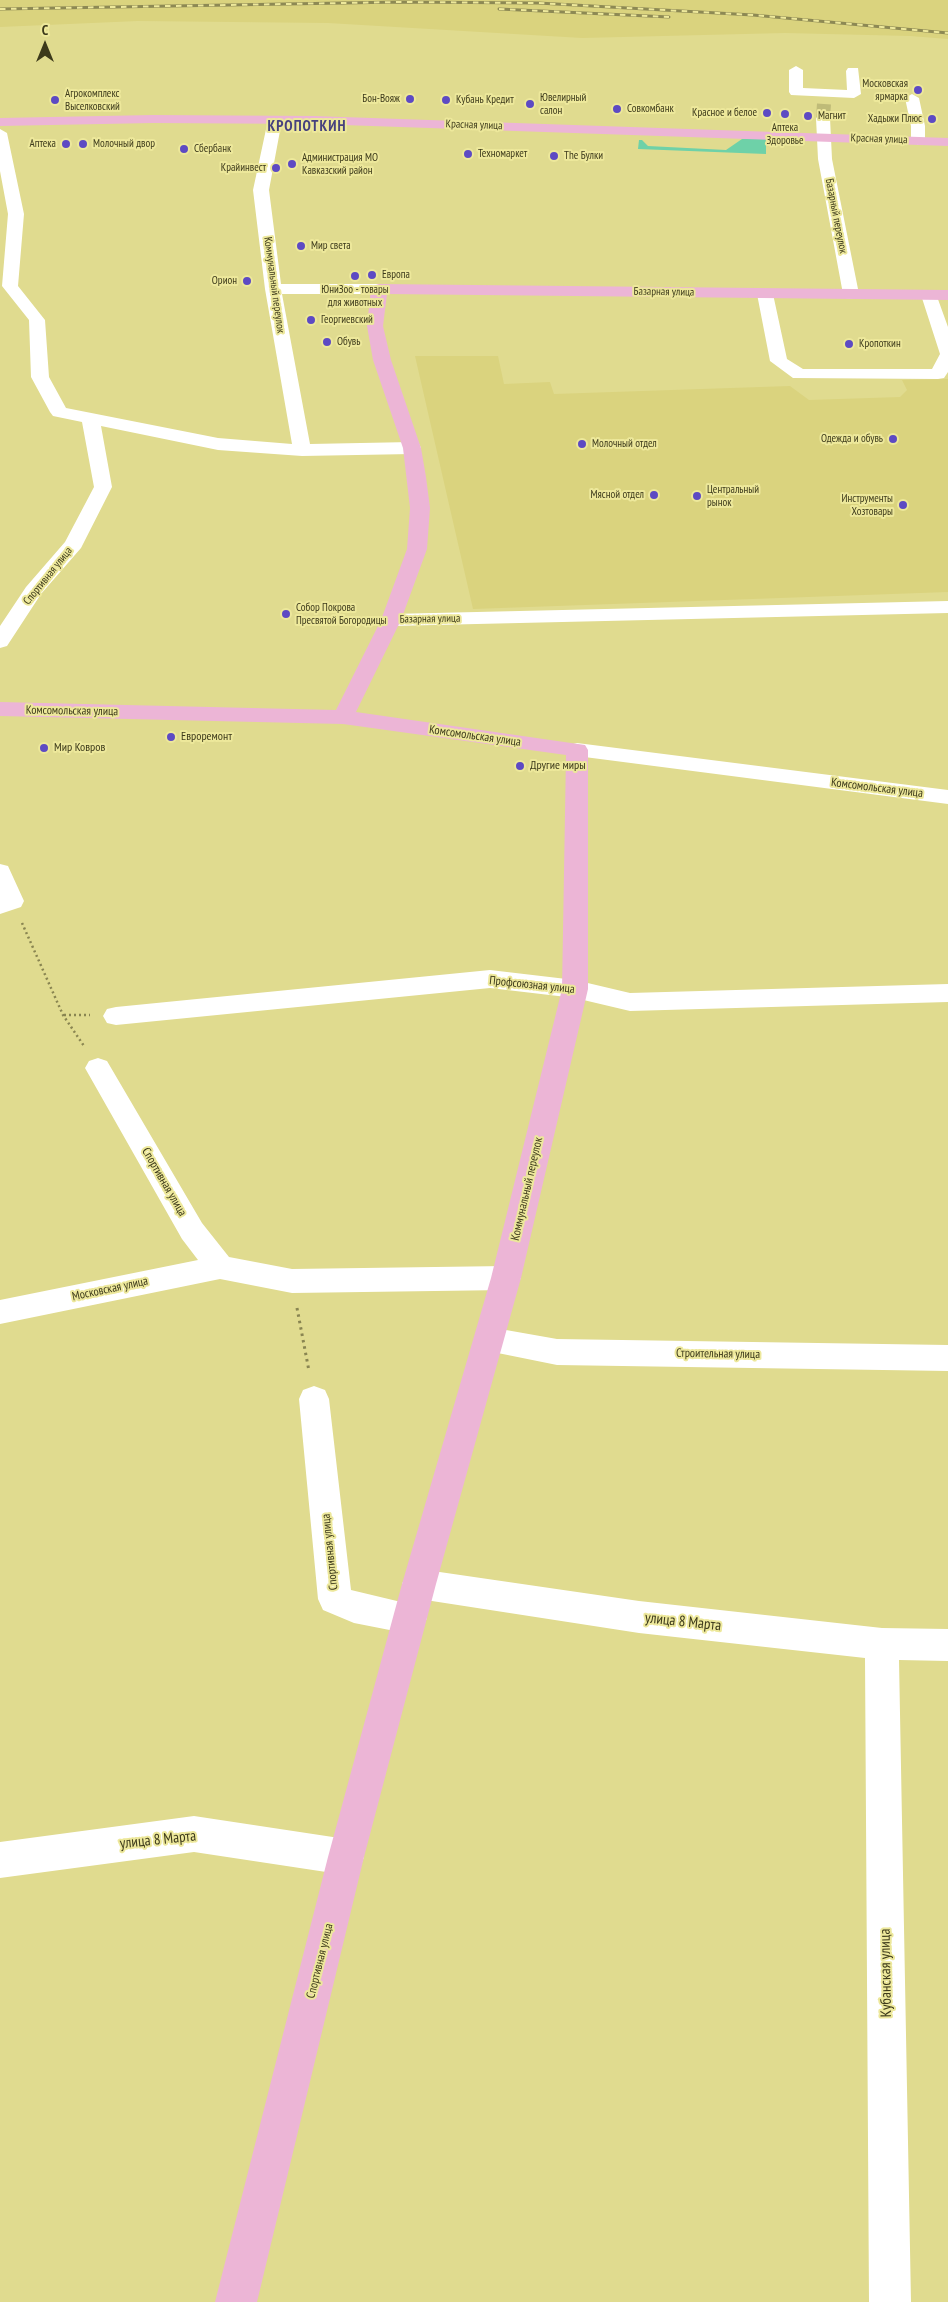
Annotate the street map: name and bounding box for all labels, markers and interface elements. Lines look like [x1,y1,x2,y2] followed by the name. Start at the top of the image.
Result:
[20,20,70,70] north arrow
[42,21,48,39] text: С
[862,77,908,103] place label: Московская ярмарка
[912,84,924,96] marker: Московская ярмарка
[65,87,120,113] place label: Агрокомплекс Выселковский
[540,91,586,117] place label: Ювелирный салон
[362,92,400,106] place label: Бон-Вояж
[404,93,416,105] marker: Бон-Вояж
[456,93,514,107] place label: Кубань Кредит
[49,94,61,106] marker: Агрокомплекс Выселковский
[440,94,452,106] marker: Кубань Кредит
[524,98,536,110] marker: Ювелирный салон
[627,102,674,116] place label: Совкомбанк
[611,103,623,115] marker: Совкомбанк
[692,106,757,120] place label: Красное и белое
[761,107,773,119] marker: Красное и белое
[779,108,791,120] marker: Аптека Здоровье
[818,109,846,123] place label: Магнит
[802,110,814,122] marker: Магнит
[868,112,922,126] place label: Хадыжи Плюс
[926,113,938,125] marker: Хадыжи Плюс
[445,117,503,133] street label: Красная улица
[266,118,348,136] district label: КРОПОТКИН
[767,121,803,147] place label: Аптека Здоровье
[850,131,908,147] street label: Красная улица
[29,137,56,151] place label: Аптека
[93,137,155,151] place label: Молочный двор
[60,138,72,150] marker: Аптека
[77,138,89,150] marker: Молочный двор
[194,142,231,156] place label: Сбербанк
[178,143,190,155] marker: Сбербанк
[478,147,527,161] place label: Техномаркет
[462,148,474,160] marker: Техномаркет
[564,149,603,163] place label: The Булки
[548,150,560,162] marker: The Булки
[302,151,378,177] place label: Администрация МО Кавказский район
[286,158,298,170] marker: Администрация МО Кавказский район
[221,161,266,175] place label: Крайинвест
[270,162,282,174] marker: Крайинвест
[822,177,850,255] street label: Базарный переулок
[261,236,287,334] street label: Коммунальный переулок
[311,239,351,253] place label: Мир света
[295,240,307,252] marker: Мир света
[382,268,410,282] place label: Европа
[366,269,378,281] marker: Европа
[349,270,361,282] marker: ЮниЗоо - товары для животных
[212,274,237,288] place label: Орион
[241,275,253,287] marker: Орион
[321,283,389,309] place label: ЮниЗоо - товары для животных
[634,285,694,299] street label: Базарная улица
[321,313,373,327] place label: Георгиевский
[305,314,317,326] marker: Георгиевский
[337,335,360,349] place label: Обувь
[321,336,333,348] marker: Обувь
[859,337,901,351] place label: Кропоткин
[843,338,855,350] marker: Кропоткин
[821,432,883,446] place label: Одежда и обувь
[887,433,899,445] marker: Одежда и обувь
[592,437,657,451] place label: Молочный отдел
[576,438,588,450] marker: Молочный отдел
[707,483,759,509] place label: Центральный рынок
[591,488,644,502] place label: Мясной отдел
[648,489,660,501] marker: Мясной отдел
[691,490,703,502] marker: Центральный рынок
[842,492,893,518] place label: Инструменты Хозтовары
[897,499,909,511] marker: Инструменты Хозтовары
[21,545,75,607] street label: Спортивная улица
[296,601,386,627] place label: Собор Покрова Пресвятой Богородицы
[280,608,292,620] marker: Собор Покрова Пресвятой Богородицы
[400,612,460,626] street label: Базарная улица
[26,703,118,719] street label: Комсомольская улица
[428,722,522,750] street label: Комсомольская улица
[181,730,232,744] place label: Евроремонт
[165,731,177,743] marker: Евроремонт
[54,741,105,755] place label: Мир Ковров
[38,742,50,754] marker: Мир Ковров
[530,759,586,773] place label: Другие миры
[514,760,526,772] marker: Другие миры
[830,775,924,801] street label: Комсомольская улица
[489,973,575,997] street label: Профсоюзная улица
[508,1136,546,1242] street label: Коммунальный переулок
[139,1145,189,1219] street label: Спортивная улица
[71,1274,149,1304] street label: Московская улица
[676,1346,760,1362] street label: Строительная улица
[319,1513,341,1591] street label: Спортивная улица
[644,1609,722,1635] street label: улица 8 Марта
[119,1827,197,1853] street label: улица 8 Марта
[304,1922,336,2000] street label: Спортивная улица
[876,1928,896,2018] street label: Кубанская улица

